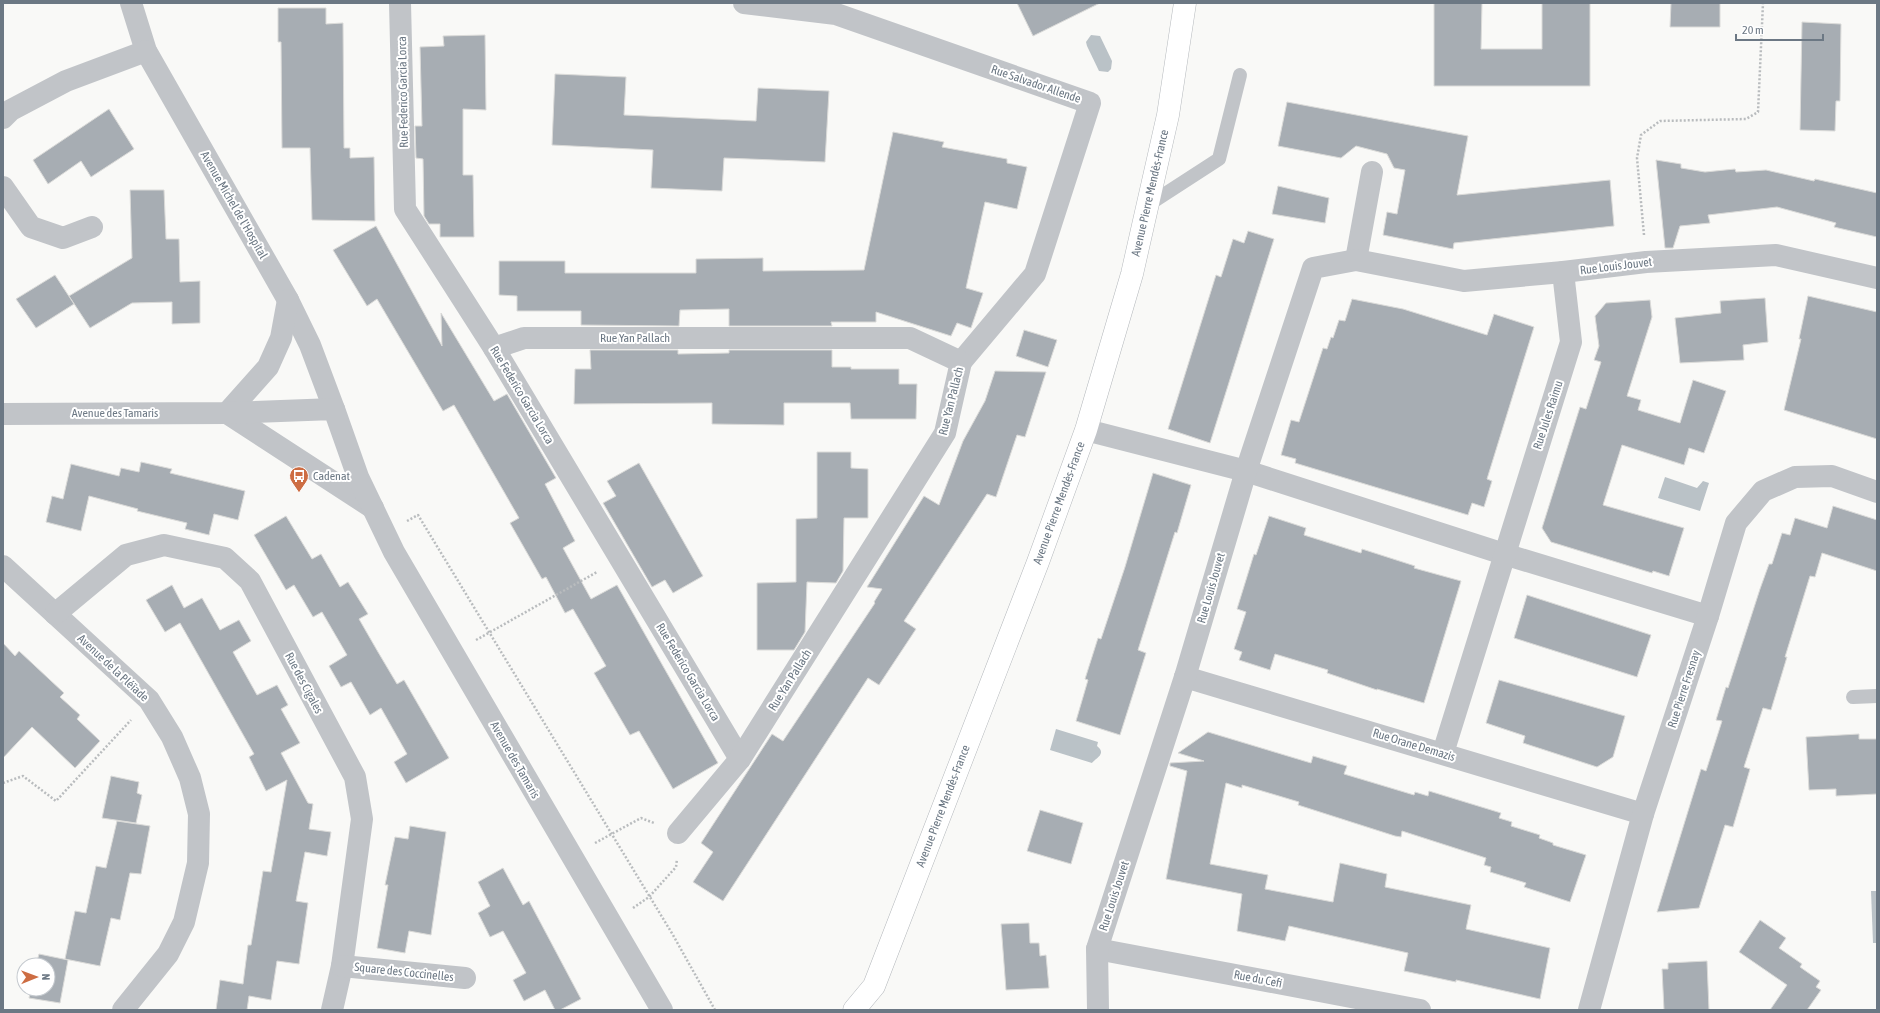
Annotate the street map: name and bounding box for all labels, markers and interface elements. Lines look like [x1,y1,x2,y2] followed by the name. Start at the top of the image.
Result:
[1736,16,1823,42] scale bar
[1742,23,1764,37] text: 20 m
[395,36,411,148] street label: Rue Federico Garcia Lorca
[989,62,1083,106] street label: Rue Salvador Allende
[1129,128,1171,258] street label: Avenue Pierre Mendès-France
[198,149,271,262] street label: Avenue Michel de l'Hospital
[1579,255,1653,277] street label: Rue Louis Jouvet
[600,331,670,345] street label: Rue Yan Pallach
[487,343,557,447] street label: Rue Federico Garcia Lorca
[936,365,966,437] street label: Rue Yan Pallach
[1530,379,1566,451] street label: Rue Jules Raimu
[72,406,158,420] street label: Avenue des Tamaris
[1030,440,1088,566] street label: Avenue Pierre Mendès-France
[288,465,310,493] bus stop icon: Cadenat
[313,469,351,483] place label: Cadenat
[1194,551,1228,625] street label: Rue Louis Jouvet
[653,620,723,724] street label: Rue Federico Garcia Lorca
[75,632,151,704] street label: Avenue de la Pléïade
[766,647,814,713] street label: Rue Yan Pallach
[1665,648,1703,730] street label: Rue Pierre Fresnay
[282,650,326,716] street label: Rue des Cigales
[487,719,543,801] street label: Avenue des Tamaris
[1371,726,1457,764] street label: Rue Orane Demazis
[913,743,973,869] street label: Avenue Pierre Mendès-France
[1096,859,1132,933] street label: Rue Louis Jouvet
[16,957,56,997] north arrow
[354,960,454,984] street label: Square des Coccinelles
[1233,967,1283,991] street label: Rue du Cefi
[40,973,52,980] text: N

